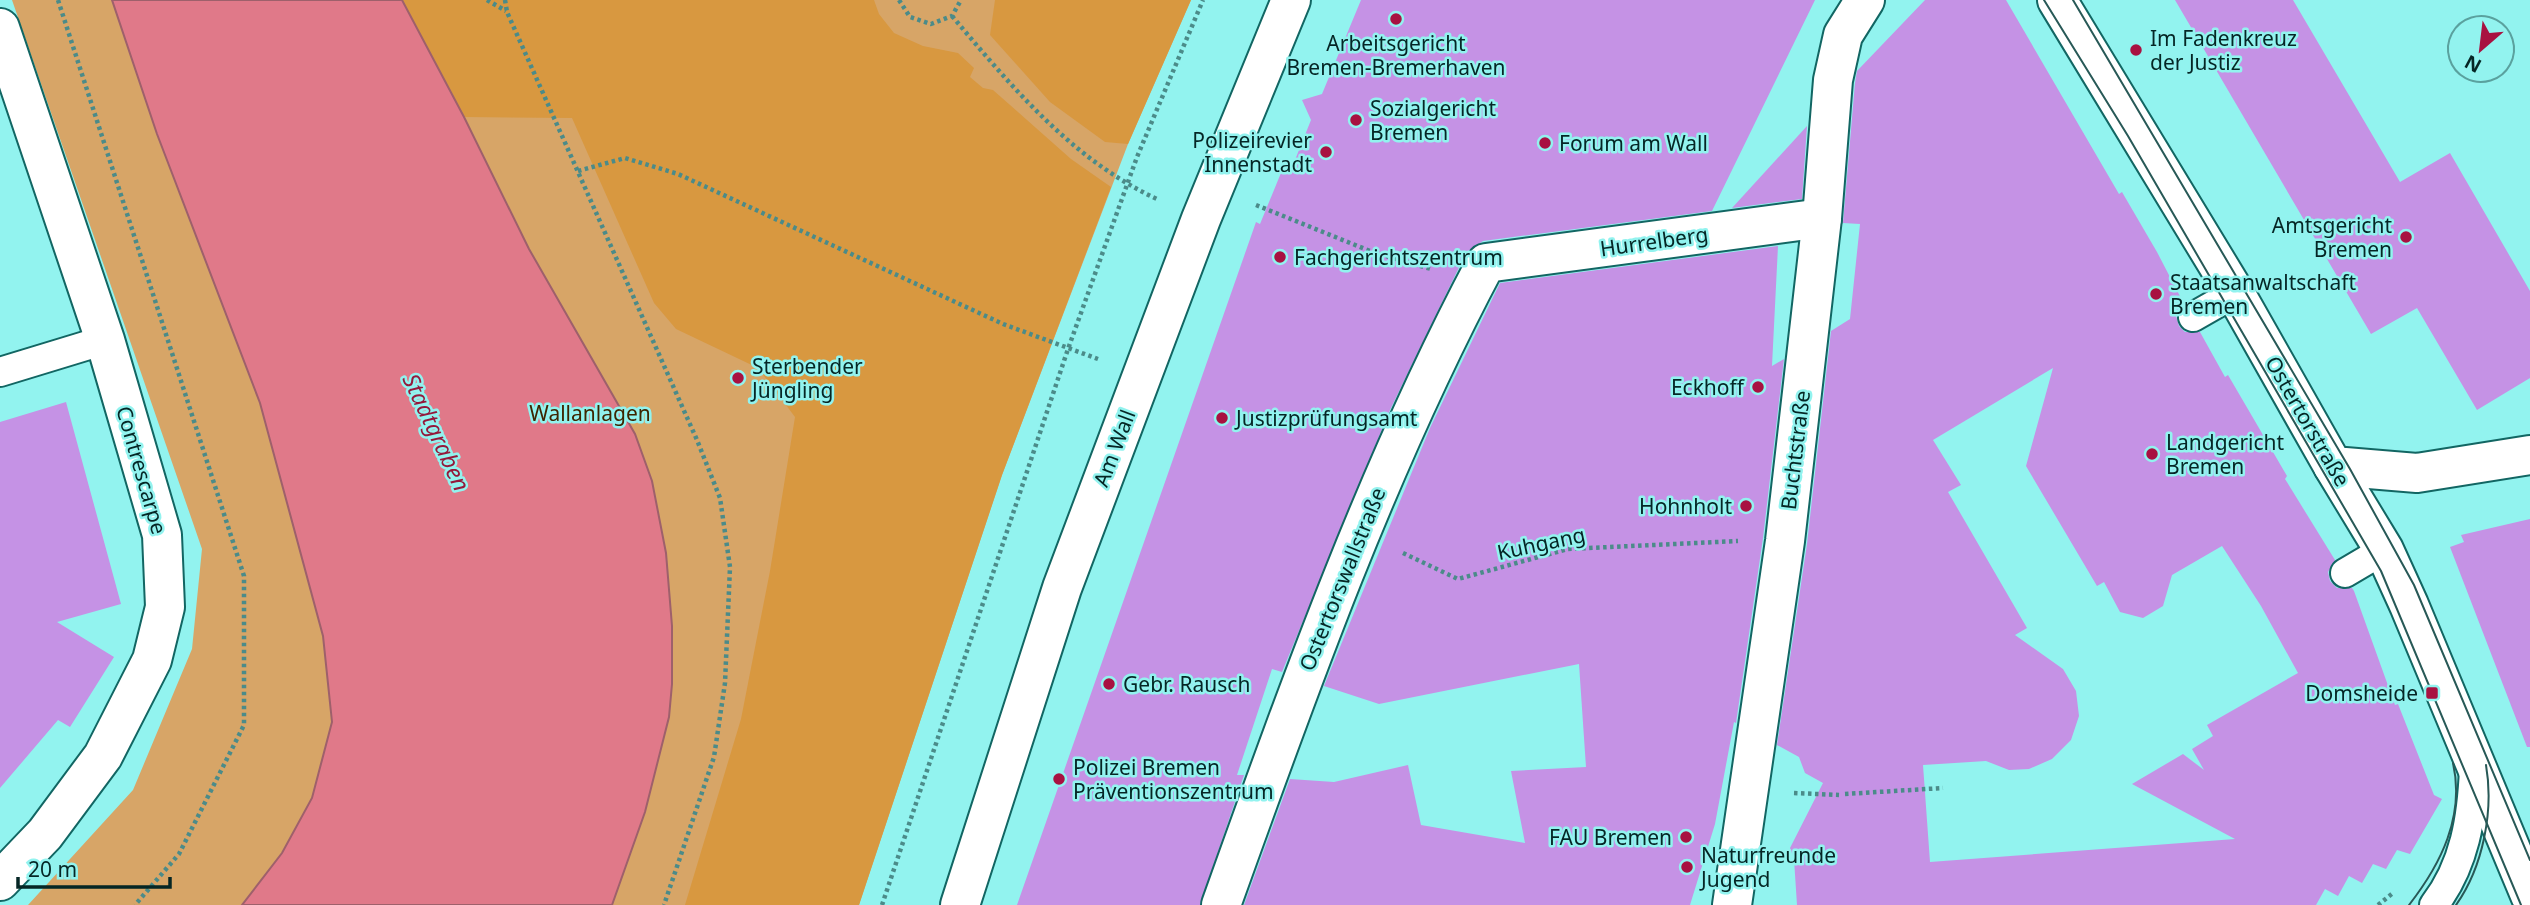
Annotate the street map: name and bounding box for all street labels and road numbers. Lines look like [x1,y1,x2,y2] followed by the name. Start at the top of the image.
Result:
[1598,220,1710,262] street label: Hurrelberg
[2259,351,2357,491] street label: Ostertorstraße
[1774,389,1816,511] street label: Buchtstraße
[110,403,174,537] street label: Contrescarpe
[1087,406,1141,490] street label: Am Wall
[1292,483,1392,675] street label: Ostertorswallstraße
[1494,520,1588,566] street label: Kuhgang

